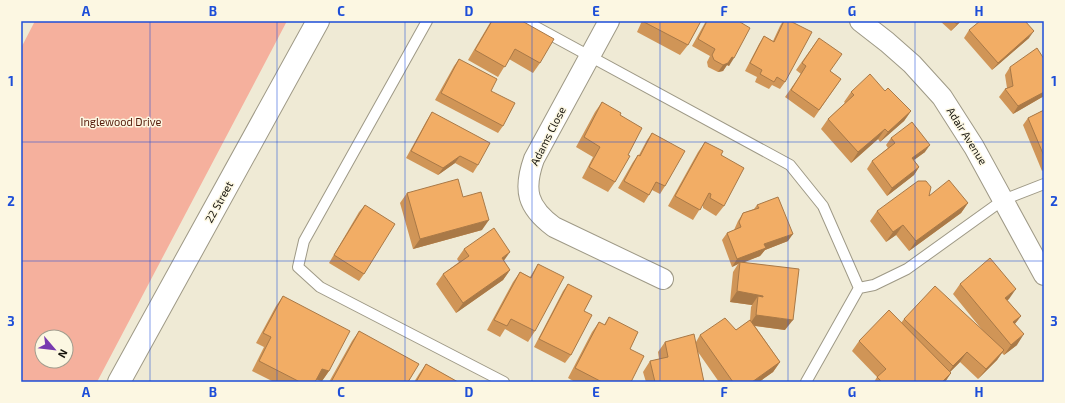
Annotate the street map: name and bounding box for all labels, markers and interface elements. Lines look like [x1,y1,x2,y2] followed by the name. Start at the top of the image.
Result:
[82,3,91,19] text: A
[209,3,217,19] text: B
[337,3,345,19] text: C
[465,3,474,19] text: D
[592,3,600,19] text: E
[720,3,728,19] text: F
[848,3,856,19] text: G
[975,3,984,19] text: H
[8,73,14,89] text: 1
[1051,73,1057,89] text: 1
[527,104,568,167] street label: Adams Close
[945,105,990,167] street label: Adair Avenue
[81,115,162,128] park label: Inglewood Drive
[202,179,235,225] street label: 22 Street
[7,193,15,209] text: 2
[1050,193,1058,209] text: 2
[7,313,15,329] text: 3
[1050,313,1058,329] text: 3
[34,329,74,369] north arrow
[56,347,71,361] text: N
[82,384,91,400] text: A
[209,384,217,400] text: B
[337,384,345,400] text: C
[465,384,474,400] text: D
[592,384,600,400] text: E
[720,384,728,400] text: F
[848,384,856,400] text: G
[975,384,984,400] text: H

